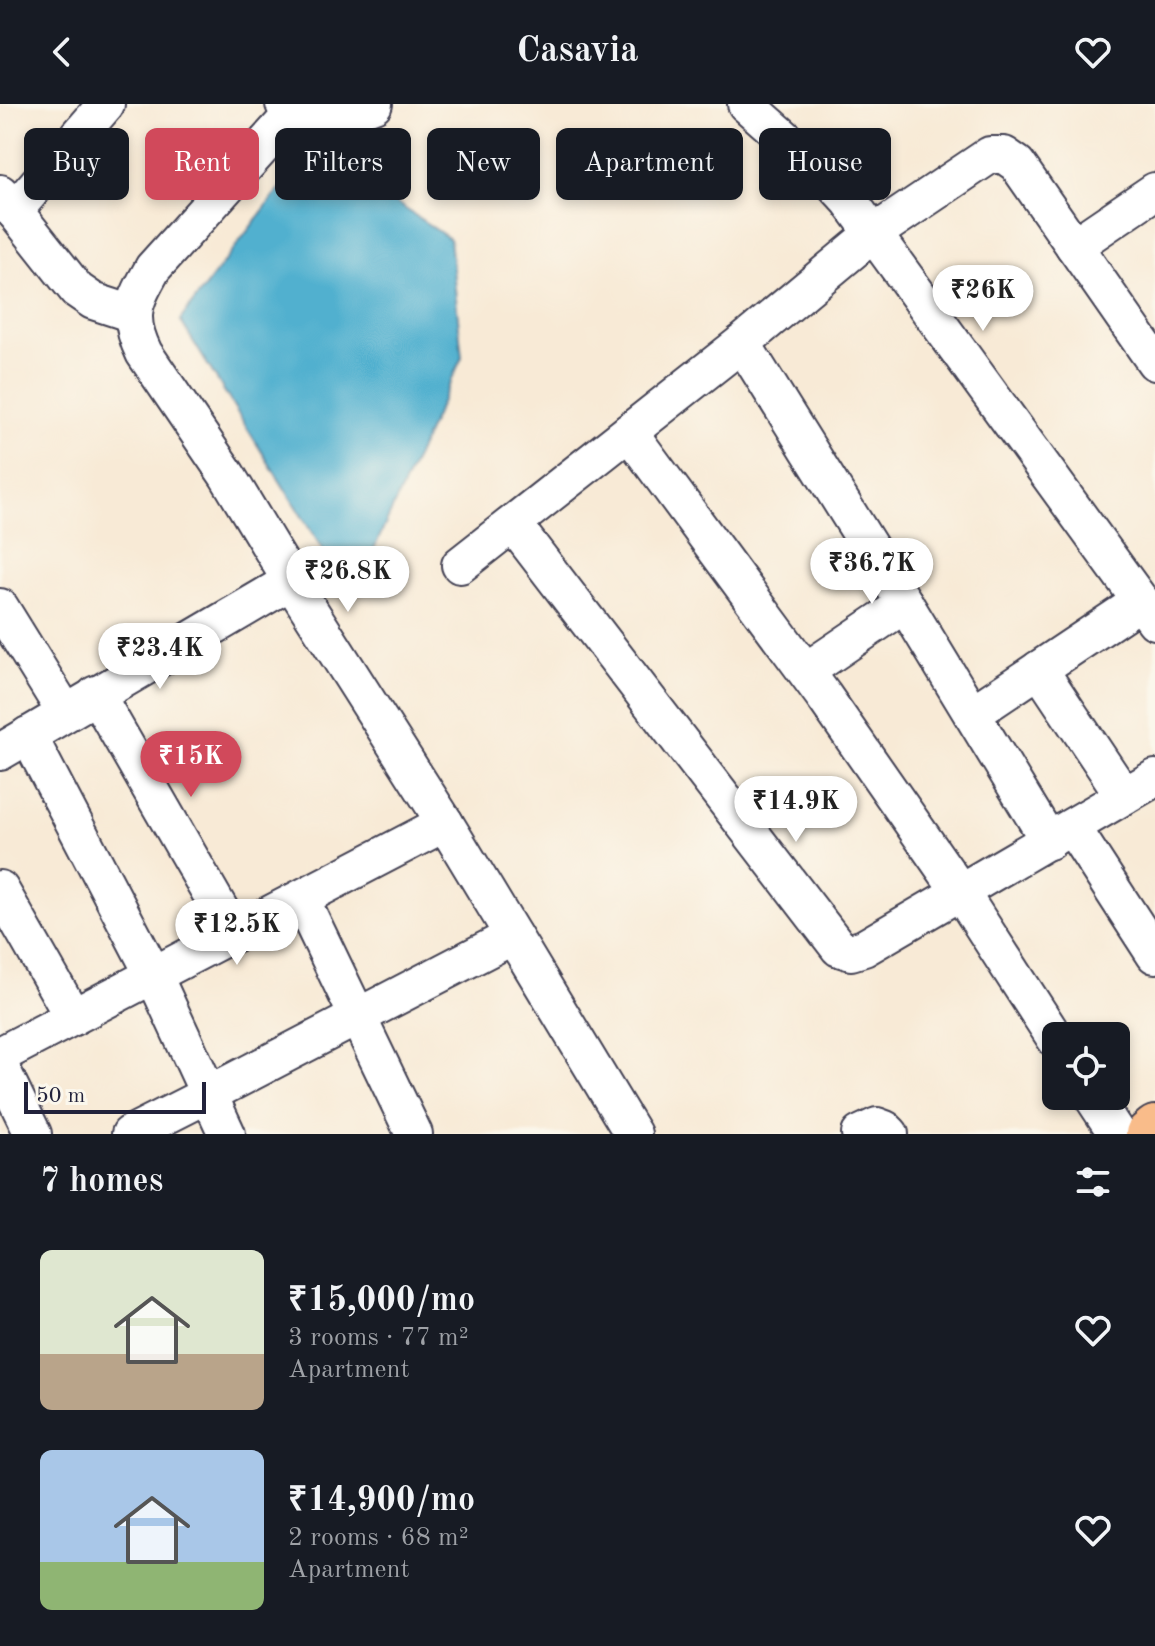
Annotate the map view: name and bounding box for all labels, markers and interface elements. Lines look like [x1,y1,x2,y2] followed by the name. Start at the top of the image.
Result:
[40,30,84,74] icon: back
[1071,30,1115,74] icon: heart
[516,34,639,70] text: Casavia
[24,128,129,200] chip: Buy
[145,128,259,200] chip: Rent
[275,128,411,200] chip: Filters
[427,128,540,200] chip: New
[556,128,743,200] chip: Apartment
[759,128,891,200] chip: House
[936,265,1030,333] pin: ₹26K
[950,278,1016,304] text: ₹26K
[807,538,937,606] pin: ₹36.7K
[283,546,413,614] pin: ₹26.8K
[828,551,916,577] text: ₹36.7K
[304,559,392,585] text: ₹26.8K
[95,623,225,691] pin: ₹23.4K
[116,636,204,662] text: ₹23.4K
[144,731,238,799] pin: ₹15K
[158,744,224,770] text: ₹15K
[731,776,861,844] pin: ₹14.9K
[752,789,840,815] text: ₹14.9K
[172,899,302,967] pin: ₹12.5K
[193,912,281,938] text: ₹12.5K
[1042,1022,1130,1110] map controls
[1042,1022,1130,1110] button: locate
[24,1078,206,1114] scale bar
[36,1085,85,1107] text: 50 m
[1071,1160,1115,1204] icon: filters
[40,1165,163,1199] text: 7 homes
[104,1282,200,1378] icon: home
[288,1284,475,1318] text: ₹15,000/mo
[1071,1308,1115,1352] icon: heart
[288,1325,469,1351] text: 3 rooms · 77 m²
[288,1357,410,1383] text: Apartment
[104,1482,200,1578] icon: home
[288,1484,475,1518] text: ₹14,900/mo
[1071,1508,1115,1552] icon: heart
[288,1525,469,1551] text: 2 rooms · 68 m²
[288,1557,410,1583] text: Apartment

